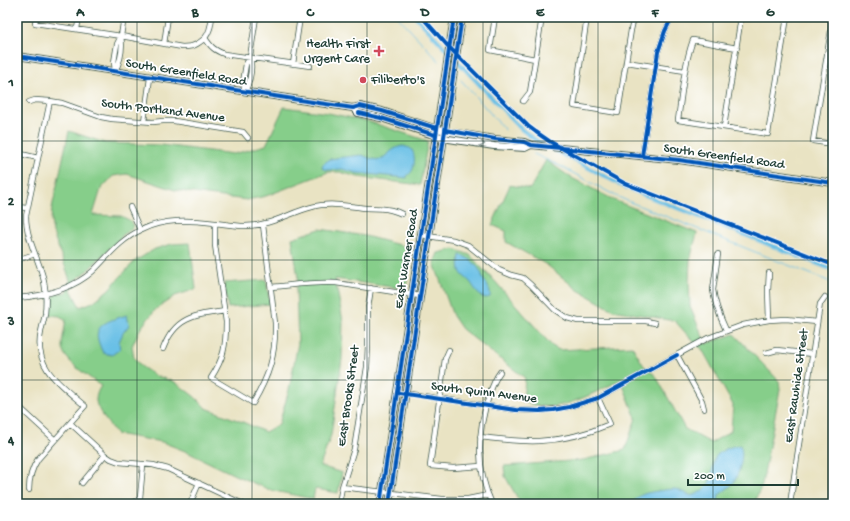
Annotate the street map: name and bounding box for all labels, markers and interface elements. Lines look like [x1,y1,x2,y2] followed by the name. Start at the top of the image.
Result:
[75,6,85,21] text: A
[191,6,200,21] text: B
[305,6,315,21] text: C
[420,6,430,21] text: D
[536,6,545,21] text: E
[651,6,660,21] text: F
[766,6,775,21] text: G
[304,37,372,67] place label: Health First Urgent Care
[373,45,385,57] marker: Health First Urgent Care
[125,56,249,90] street label: South Greenfield Road
[370,73,426,88] place label: Filiberto's
[358,75,368,85] marker: Filiberto's
[7,76,14,91] text: 1
[100,96,226,126] street label: South Portland Avenue
[479,139,485,148] one-way arrow
[662,141,787,173] street label: South Greenfield Road
[8,195,15,210] text: 2
[392,207,422,310] street label: East Warner Road
[7,315,15,330] text: 3
[782,327,813,444] street label: East Rawhide Street
[335,343,364,447] street label: East Brooks Street
[430,379,538,407] street label: South Quinn Avenue
[7,434,15,449] text: 4
[688,461,798,487] scale bar
[694,470,725,484] text: 200 m

